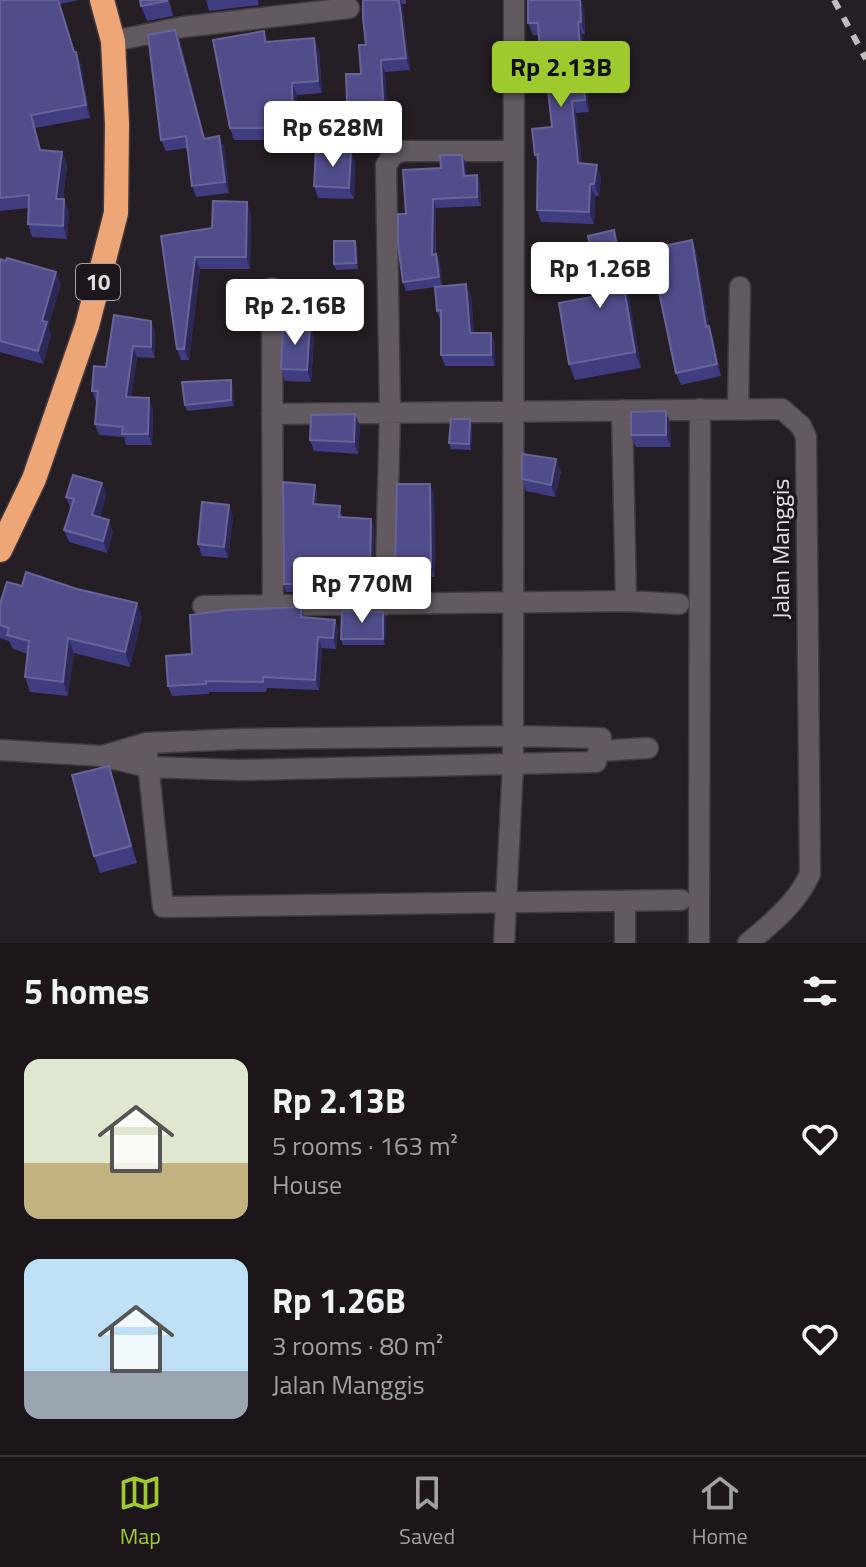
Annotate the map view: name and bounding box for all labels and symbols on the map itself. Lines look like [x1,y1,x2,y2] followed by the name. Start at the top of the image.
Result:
[478,41,644,109] pin: Rp 2.13B
[259,101,407,169] pin: Rp 628M
[517,242,683,310] pin: Rp 1.26B
[76,264,120,300] road number: 10
[212,279,378,347] pin: Rp 2.16B
[762,479,798,619] street label: Jalan Manggis
[288,557,436,625] pin: Rp 770M

